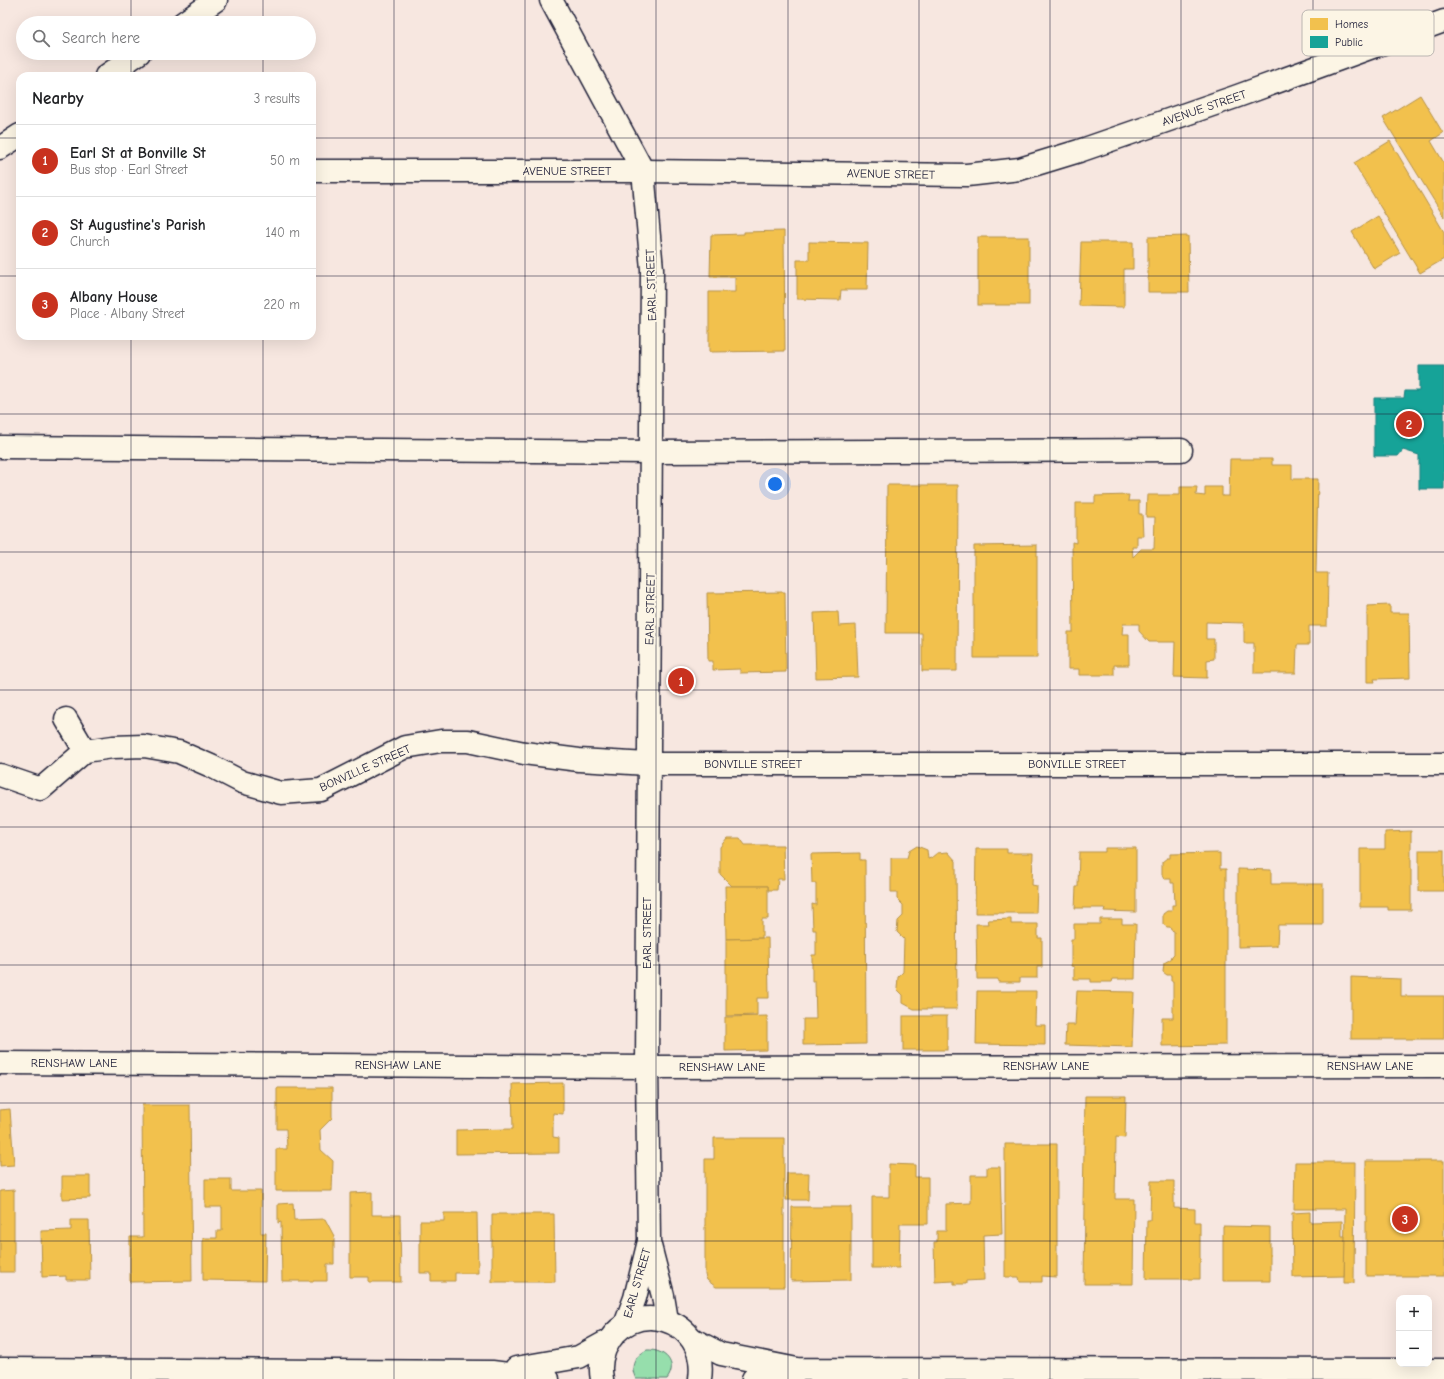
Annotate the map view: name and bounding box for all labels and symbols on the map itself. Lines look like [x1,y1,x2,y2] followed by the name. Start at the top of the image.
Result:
[1302,10,1434,56] legend
[1335,18,1368,31] text: Homes
[1335,36,1364,49] text: Public
[1160,87,1249,129] street label: AVENUE STREET
[523,164,612,178] street label: AVENUE STREET
[847,166,936,182] street label: AVENUE STREET
[643,248,659,321] street label: EARL STREET
[1396,409,1422,439] pin: 2
[765,474,785,494] your location
[642,572,658,645] street label: EARL STREET
[668,666,694,696] pin: 1
[317,741,413,794] street label: BONVILLE STREET
[704,757,803,771] street label: BONVILLE STREET
[1028,757,1127,771] street label: BONVILLE STREET
[640,896,654,969] street label: EARL STREET
[31,1056,117,1070] street label: RENSHAW LANE
[355,1058,441,1072] street label: RENSHAW LANE
[1003,1059,1089,1073] street label: RENSHAW LANE
[1327,1059,1413,1073] street label: RENSHAW LANE
[679,1060,765,1074] street label: RENSHAW LANE
[1392,1204,1418,1234] pin: 3
[620,1246,654,1320] street label: EARL STREET

